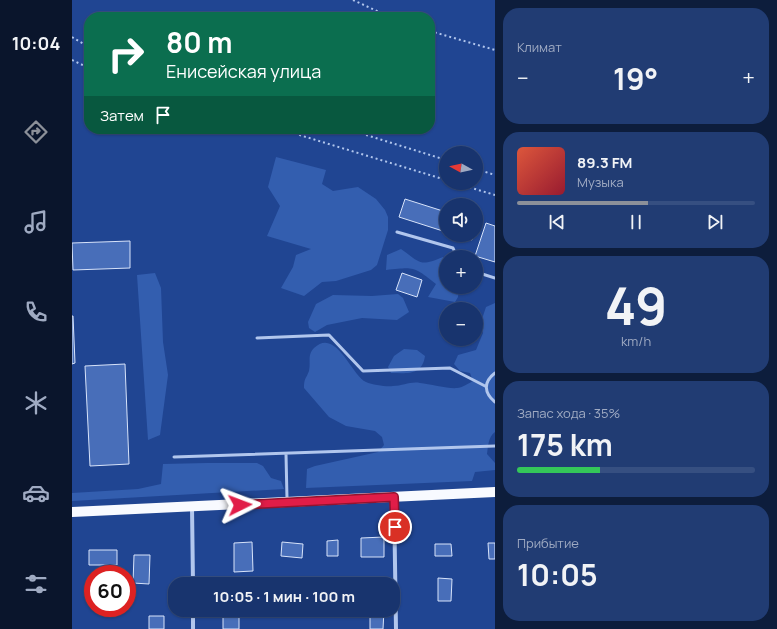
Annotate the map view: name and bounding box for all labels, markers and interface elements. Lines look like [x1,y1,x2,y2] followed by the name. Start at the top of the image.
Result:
[166,23,232,61] text: 80 m
[100,28,152,80] icon: right
[12,31,60,55] text: 10:04
[517,38,562,56] text: Климат
[613,58,658,99] text: 19°
[166,59,321,83] text: Енисейская улица
[517,63,529,93] text: −
[742,63,755,93] text: +
[152,104,174,126] icon: arrive
[100,105,144,126] text: Затем
[22,118,50,146] icon: directions
[439,146,483,190] north arrow
[439,146,483,346] map controls
[577,152,632,173] text: 89.3 FM
[577,173,624,191] text: Музыка
[439,198,483,242] button: sound
[22,208,50,236] icon: music
[546,211,568,233] icon: previous
[625,211,647,233] icon: pause
[704,211,726,233] icon: next
[439,250,483,294] button: +
[605,270,667,341] text: 49
[22,298,50,326] icon: phone
[439,302,483,346] button: −
[621,332,651,350] text: km/h
[22,389,50,417] icon: climate
[517,404,620,422] text: Запас хода · 35%
[517,424,613,465] text: 175 km
[22,479,50,507] icon: car
[219,484,261,526] position arrow
[378,510,412,544] pin
[384,516,406,538] icon: arrive
[517,534,579,552] text: Прибытие
[517,554,597,595] text: 10:05
[84,565,136,617] speed limit sign: 60
[22,570,50,598] icon: filters
[213,586,355,607] text: 10:05 · 1 мин · 100 m

